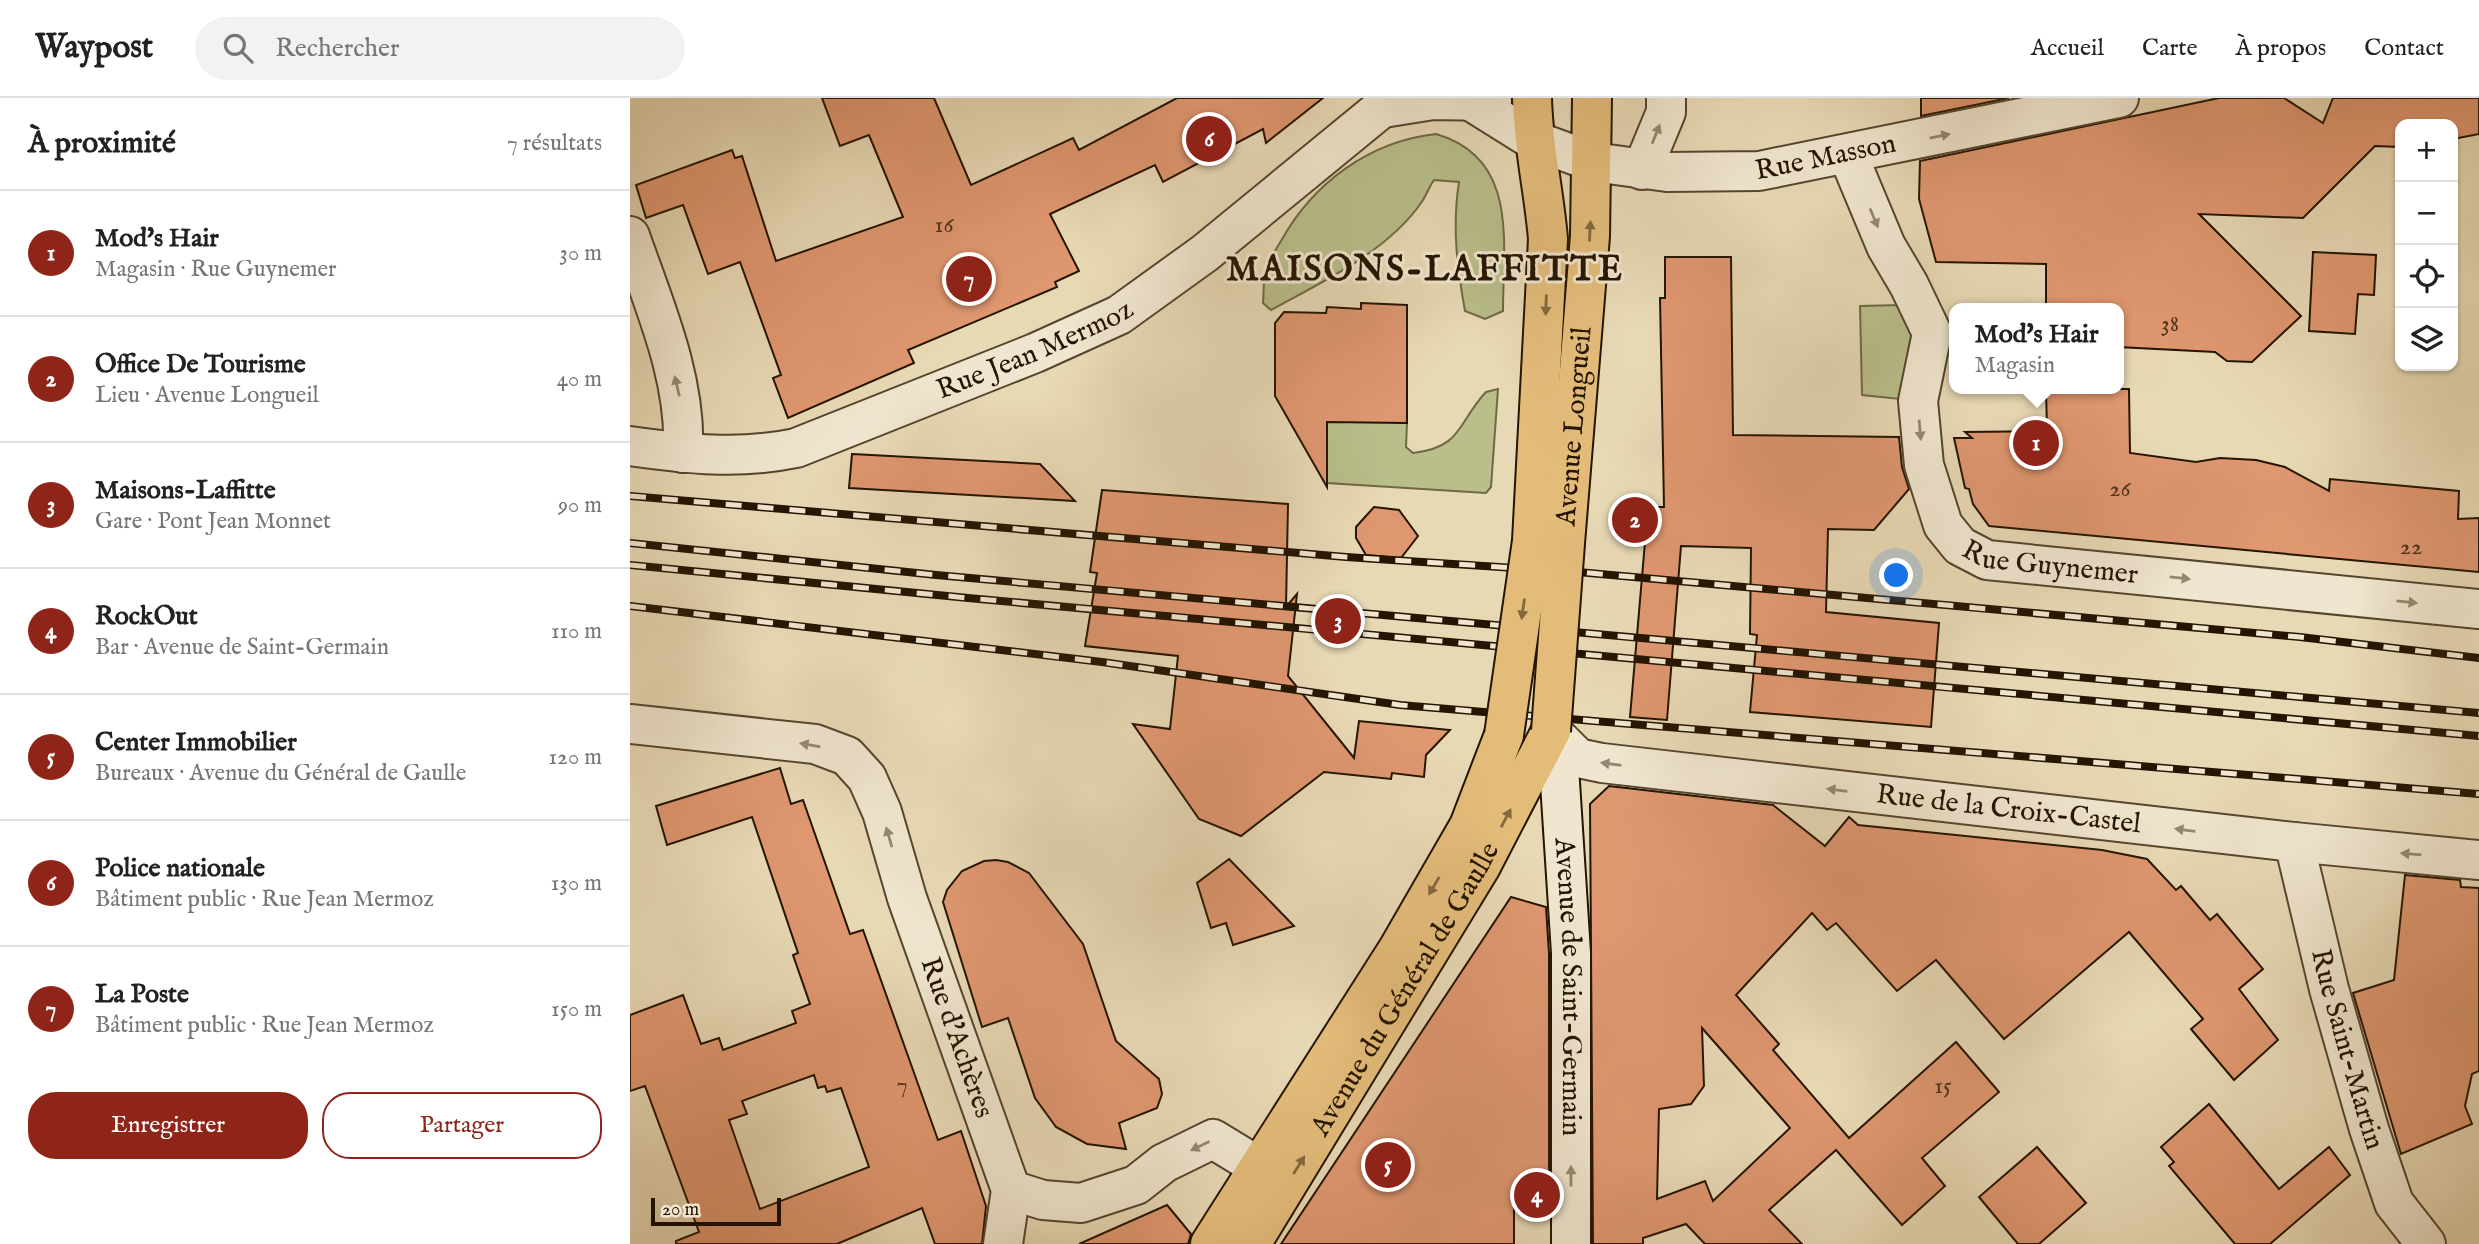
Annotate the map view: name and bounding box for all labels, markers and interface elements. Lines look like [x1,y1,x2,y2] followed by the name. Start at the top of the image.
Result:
[195,17,685,80] search box
[35,27,153,69] text: Waypost
[219,29,257,67] icon: search
[275,32,400,65] text: Rechercher
[2031,33,2104,64] text: Accueil
[2142,33,2198,64] text: Carte
[2236,33,2326,64] text: À propos
[2364,33,2444,64] text: Contact
[1186,113,1232,165] pin: 6
[2395,119,2458,371] map controls
[2395,119,2458,182] button: +
[1651,124,1662,145] one-way arrow
[28,125,176,163] text: À proximité
[1752,126,1899,189] street label: Rue Masson
[507,129,602,158] text: 7 résultats
[1929,130,1951,141] one-way arrow
[2395,182,2458,245] button: −
[1868,208,1880,228] one-way arrow
[934,210,954,241] house number: 16
[1585,220,1596,242] one-way arrow
[95,222,219,255] text: Mod's Hair
[47,239,55,268] text: 1
[559,239,602,268] text: 30 m
[2395,245,2458,308] button: locate
[1226,248,1624,293] district label: MAISONS-LAFFITTE
[946,253,992,305] pin: 7
[95,255,337,284] text: Magasin · Rue Guynemer
[932,293,1140,408] street label: Rue Jean Mermoz
[1540,294,1551,316] one-way arrow
[1949,303,2124,394] popup
[2395,308,2458,371] button: layers
[2161,309,2179,340] house number: 38
[1975,318,2098,351] text: Mod's Hair
[1549,325,1600,528] street label: Avenue Longueil
[95,348,306,381] text: Office De Tourisme
[1975,351,2055,380] text: Magasin
[46,365,56,394] text: 2
[557,365,602,394] text: 40 m
[671,375,682,397] one-way arrow
[95,381,319,410] text: Lieu · Avenue Longueil
[2013,417,2059,469] pin: 1
[1915,419,1926,441] one-way arrow
[95,474,276,507] text: Maisons-Laffitte
[2109,474,2132,505] house number: 26
[47,491,55,520] text: 3
[558,491,602,520] text: 90 m
[1612,494,1658,546] pin: 2
[95,507,331,536] text: Gare · Pont Jean Monnet
[1956,532,2140,592] street label: Rue Guynemer
[2400,532,2422,563] house number: 22
[1879,558,1913,592] your location
[2170,573,2192,584] one-way arrow
[1315,595,1361,647] pin: 3
[2396,597,2418,608] one-way arrow
[1517,598,1528,620] one-way arrow
[95,600,198,633] text: RockOut
[45,617,57,646] text: 4
[551,617,602,646] text: 110 m
[95,633,389,662] text: Bar · Avenue de Saint-Germain
[95,726,297,759] text: Center Immobilier
[799,739,821,750] one-way arrow
[47,743,55,772] text: 5
[549,743,602,772] text: 120 m
[95,759,466,788] text: Bureaux · Avenue du Général de Gaulle
[1600,759,1622,770] one-way arrow
[1875,777,2143,842] street label: Rue de la Croix-Castel
[1826,785,1848,796] one-way arrow
[1499,808,1511,828] one-way arrow
[2174,824,2196,835] one-way arrow
[883,826,894,848] one-way arrow
[1303,836,1508,1143] street label: Avenue du Général de Gaulle
[1546,836,1589,1136] street label: Avenue de Saint-Germain
[2400,848,2422,859] one-way arrow
[95,852,265,885] text: Police nationale
[46,869,56,898] text: 6
[551,869,602,898] text: 130 m
[1428,876,1441,895] one-way arrow
[95,885,434,914] text: Bâtiment public · Rue Jean Mermoz
[2303,945,2392,1154] street label: Rue Saint-Martin
[912,953,1001,1123] street label: Rue d'Achères
[95,978,189,1011] text: La Poste
[46,995,56,1024] text: 7
[551,995,602,1024] text: 150 m
[95,1011,434,1040] text: Bâtiment public · Rue Jean Mermoz
[896,1070,908,1101] house number: 7
[1934,1071,1952,1102] house number: 15
[28,1092,308,1159] button: Enregistrer
[322,1092,602,1159] button: Partager
[1365,1139,1411,1191] pin: 5
[1190,1140,1210,1151] one-way arrow
[1293,1155,1306,1175] one-way arrow
[1565,1165,1577,1187] one-way arrow
[1514,1169,1560,1221] pin: 4
[651,1195,780,1227] scale bar
[662,1198,699,1222] text: 20 m

